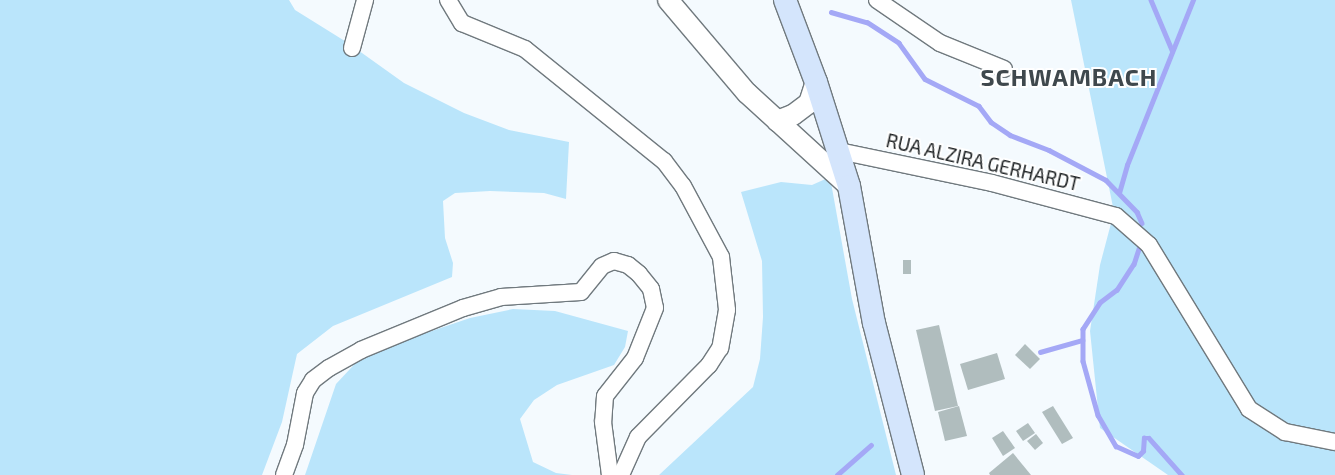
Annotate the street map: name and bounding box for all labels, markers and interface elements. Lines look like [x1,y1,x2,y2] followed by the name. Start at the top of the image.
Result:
[979,63,1159,91] district label: SCHWAMBACH
[883,128,1083,196] street label: RUA ALZIRA GERHARDT

